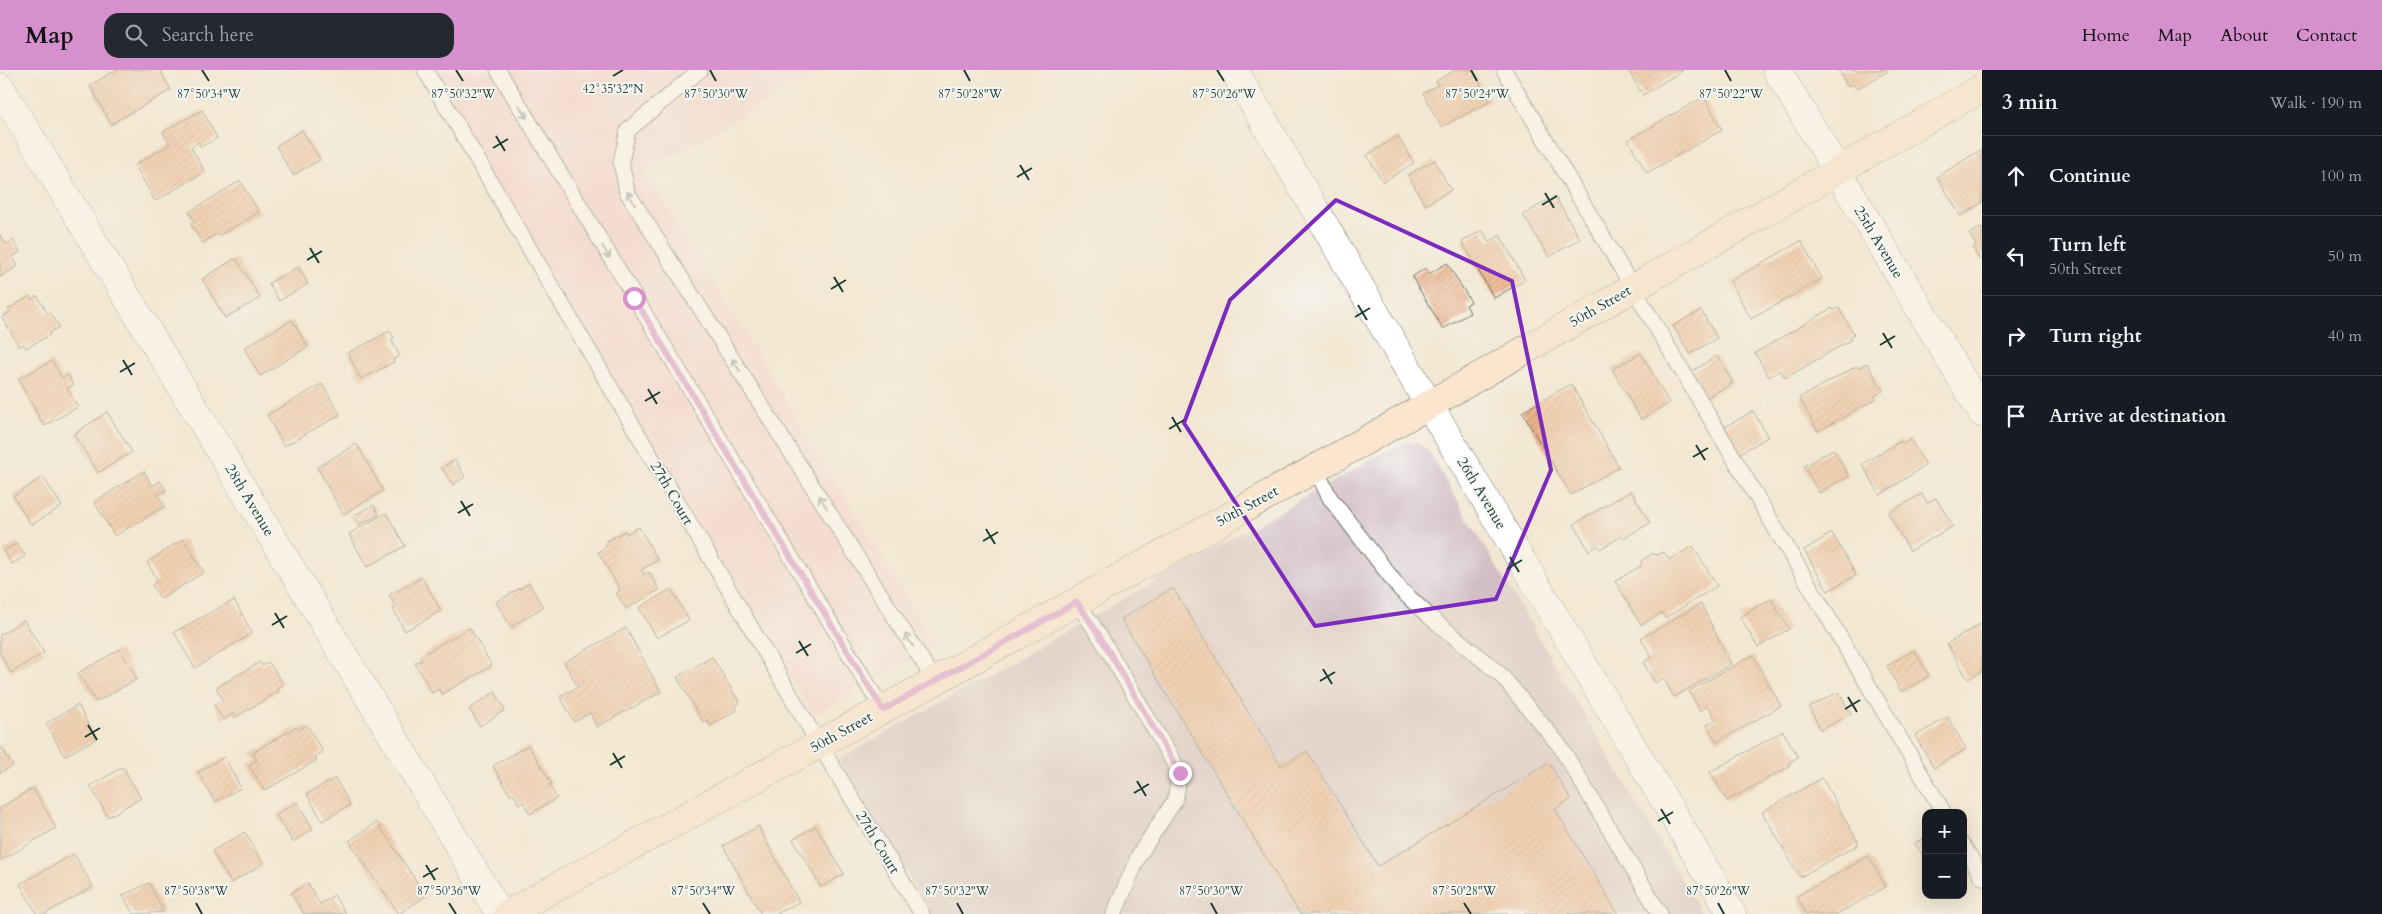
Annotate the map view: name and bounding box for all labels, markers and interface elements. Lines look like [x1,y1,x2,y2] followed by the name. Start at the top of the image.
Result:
[104,13,454,58] search box
[25,19,74,52] text: Map
[122,21,150,49] icon: search
[162,22,254,48] text: Search here
[2082,23,2130,48] text: Home
[2158,23,2192,48] text: Map
[2220,23,2268,48] text: About
[2296,23,2357,48] text: Contact
[583,81,644,97] text: 42°35'32"N
[177,86,242,102] text: 87°50'34"W
[431,86,496,102] text: 87°50'32"W
[684,86,749,102] text: 87°50'30"W
[938,86,1003,102] text: 87°50'28"W
[1192,86,1257,102] text: 87°50'26"W
[1445,86,1510,102] text: 87°50'24"W
[1699,86,1764,102] text: 87°50'22"W
[2002,88,2058,117] text: 3 min
[2270,92,2362,114] text: Walk · 190 m
[519,104,529,118] one-way arrow
[2002,162,2030,190] icon: ahead
[2049,163,2131,189] text: Continue
[2320,165,2362,187] text: 100 m
[626,190,636,205] one-way arrow
[1850,202,1909,282] street label: 25th Avenue
[2049,232,2126,258] text: Turn left
[2002,242,2030,270] icon: left
[602,244,612,258] one-way arrow
[2328,245,2362,267] text: 50 m
[2049,258,2122,280] text: 50th Street
[1565,280,1635,332] street label: 50th Street
[623,287,646,310] route start
[2002,322,2030,350] icon: right
[2049,323,2141,349] text: Turn right
[2328,325,2362,347] text: 40 m
[731,358,741,372] one-way arrow
[2002,402,2030,430] icon: arrive
[2049,403,2226,429] text: Arrive at destination
[1453,453,1512,533] street label: 26th Avenue
[646,458,698,529] street label: 27th Court
[221,460,280,540] street label: 28th Avenue
[1212,481,1282,531] street label: 50th Street
[817,496,827,510] one-way arrow
[904,633,914,647] one-way arrow
[806,707,876,757] street label: 50th Street
[1169,762,1192,785] route end
[851,807,905,878] street label: 27th Court
[1922,809,1967,899] map controls
[1922,809,1967,854] button: +
[1922,854,1967,899] button: −
[164,883,229,899] text: 87°50'38"W
[417,883,482,899] text: 87°50'36"W
[671,883,736,899] text: 87°50'34"W
[925,883,990,899] text: 87°50'32"W
[1179,883,1244,899] text: 87°50'30"W
[1432,883,1497,899] text: 87°50'28"W
[1686,883,1751,899] text: 87°50'26"W

